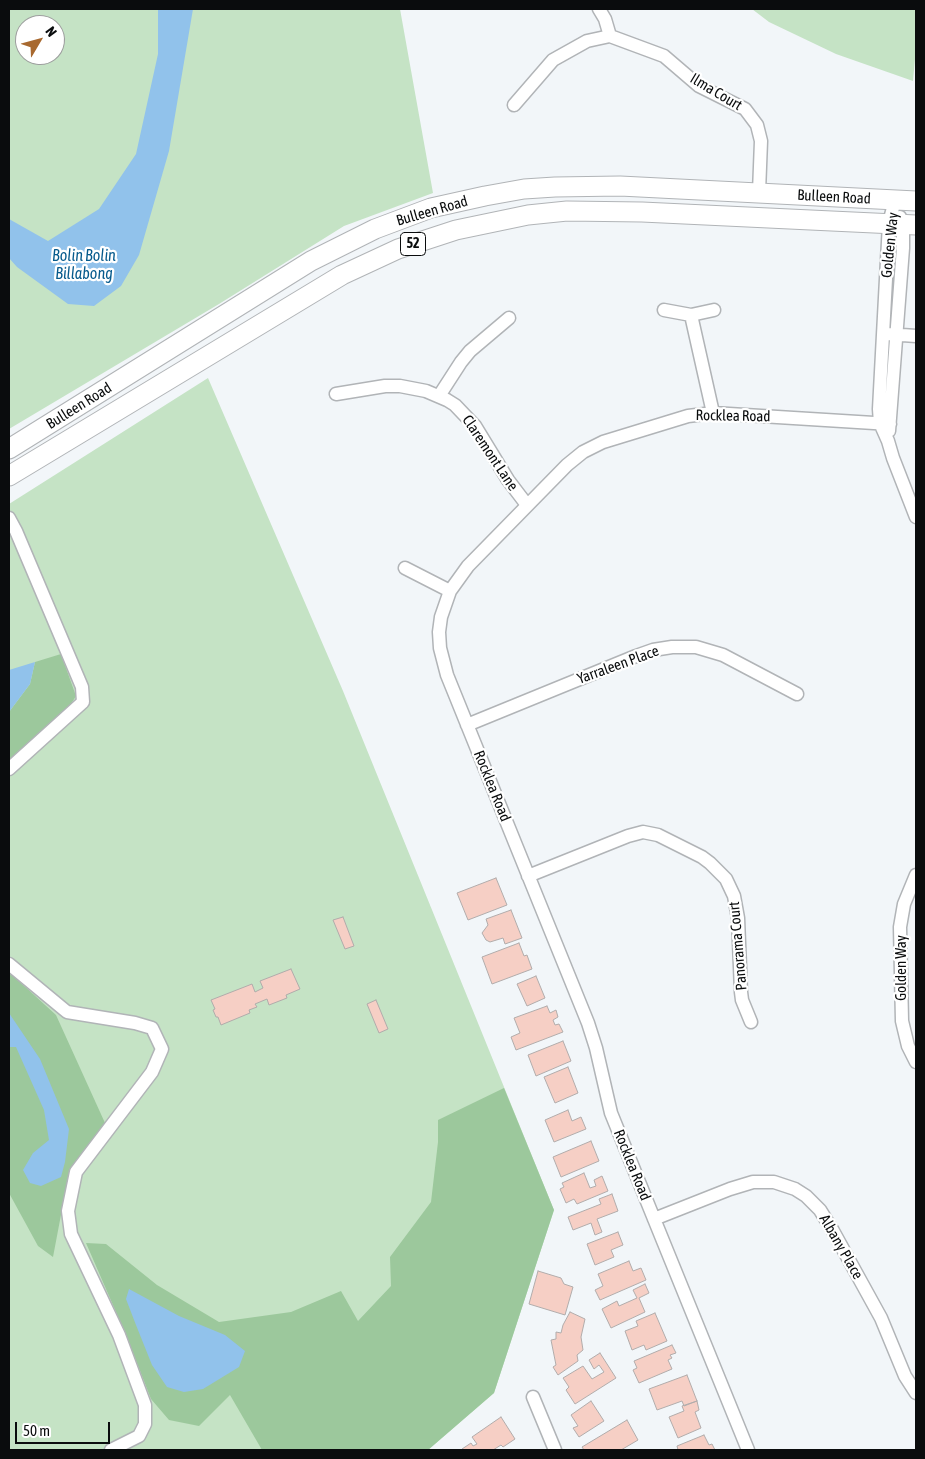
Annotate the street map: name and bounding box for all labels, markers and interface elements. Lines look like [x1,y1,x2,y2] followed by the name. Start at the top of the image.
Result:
[15,15,65,65] north arrow
[42,23,60,40] text: N
[687,70,745,114] street label: Ilma Court
[797,186,871,208] street label: Bulleen Road
[394,192,470,230] street label: Bulleen Road
[878,211,902,279] street label: Golden Way
[400,232,426,255] road number: 52
[52,246,116,284] water label: Bolin Bolin Billabong
[43,379,115,433] street label: Bulleen Road
[695,406,771,426] street label: Rocklea Road
[458,412,522,494] street label: Claremont Lane
[575,642,661,688] street label: Yarraleen Place
[470,748,514,824] street label: Rocklea Road
[725,901,751,991] street label: Panorama Court
[892,935,910,1001] street label: Golden Way
[610,1127,654,1203] street label: Rocklea Road
[815,1212,867,1282] street label: Albany Place
[18,1412,112,1444] scale bar
[23,1422,50,1439] text: 50 m

